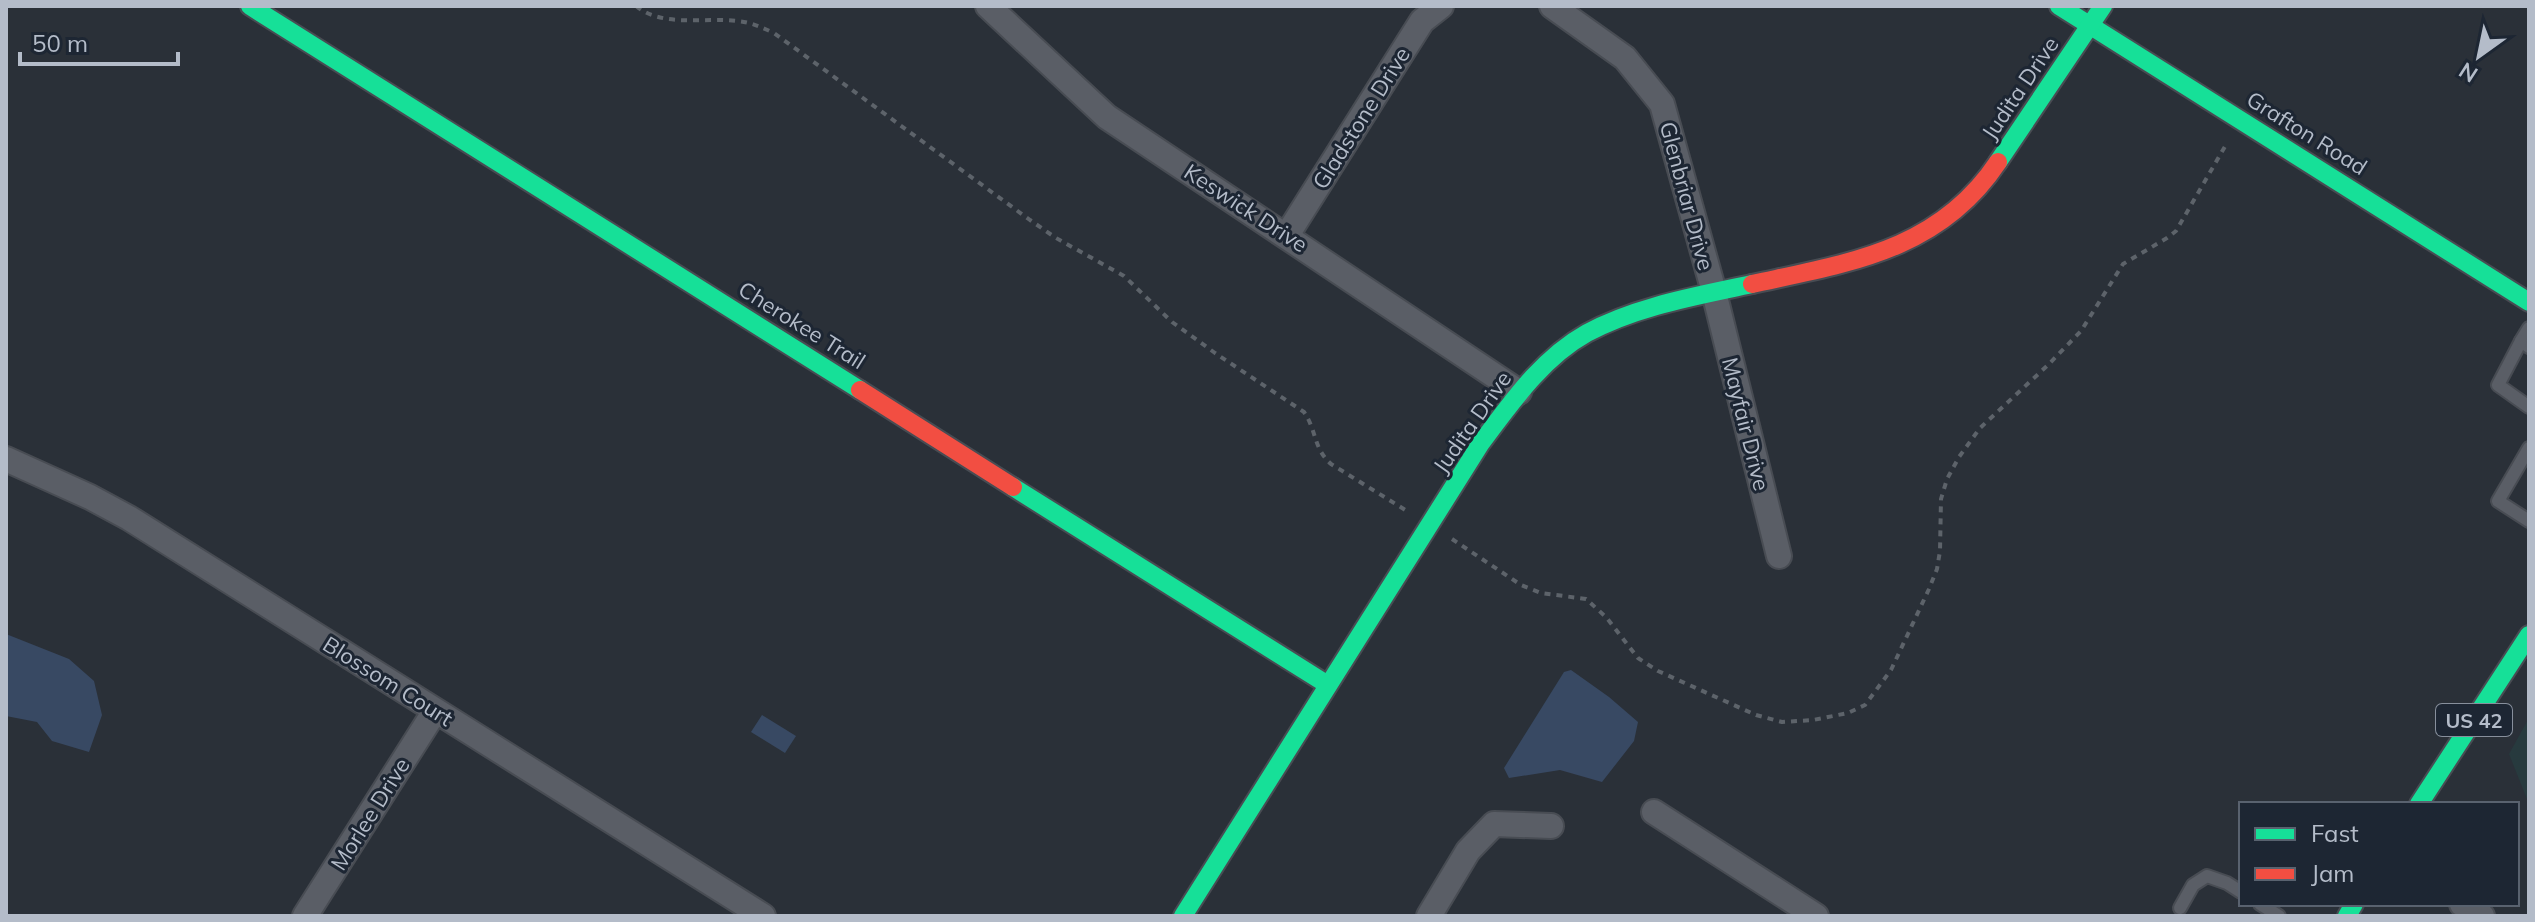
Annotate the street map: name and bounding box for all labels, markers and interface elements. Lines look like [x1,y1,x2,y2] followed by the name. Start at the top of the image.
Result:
[20,16,178,66] scale bar
[2439,16,2519,96] north arrow
[32,28,88,58] text: 50 m
[1975,31,2065,145] street label: Judita Drive
[1306,42,1416,194] street label: Gladstone Drive
[2454,57,2483,89] text: N
[2242,85,2372,181] street label: Grafton Road
[1654,119,1720,273] street label: Glenbriar Drive
[1179,158,1313,258] street label: Keswick Drive
[733,275,871,375] street label: Cherokee Trail
[1716,354,1776,494] street label: Mayfair Drive
[1427,366,1517,478] street label: Judita Drive
[318,630,458,732] street label: Blossom Court
[2436,704,2512,736] road number: US 42
[324,753,416,875] street label: Morlee Drive
[2239,802,2519,906] legend
[2311,818,2359,848] text: Fast
[2311,858,2354,888] text: Jam

